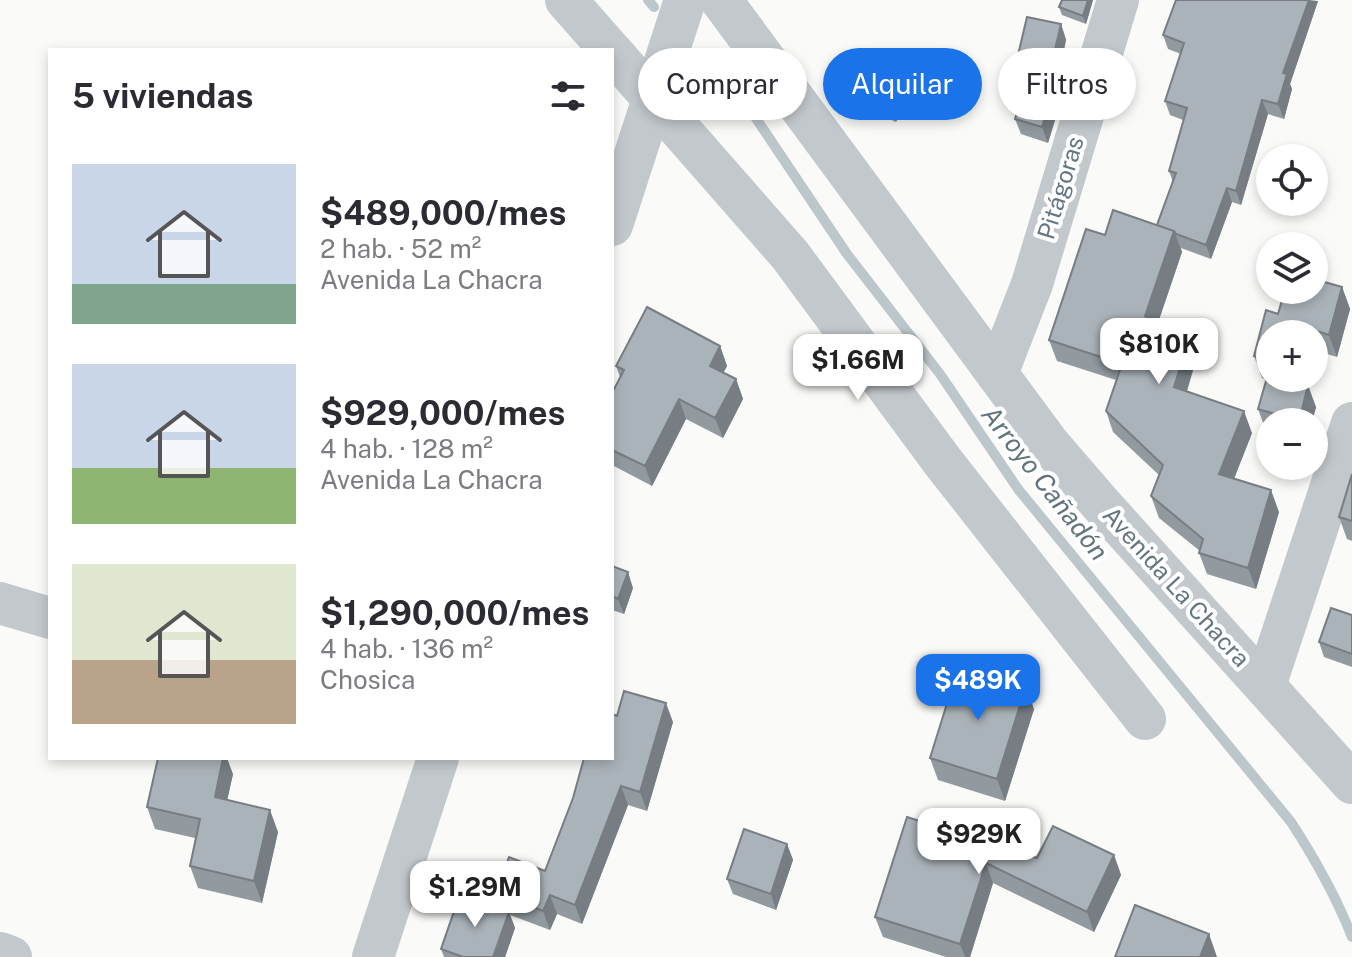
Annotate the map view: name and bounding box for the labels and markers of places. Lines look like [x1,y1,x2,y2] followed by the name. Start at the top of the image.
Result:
[1103,318,1215,386] pin: $810K
[793,334,923,402] pin: $1.66M
[922,654,1034,722] pin: $489K
[923,808,1035,876] pin: $929K
[410,861,540,929] pin: $1.29M

